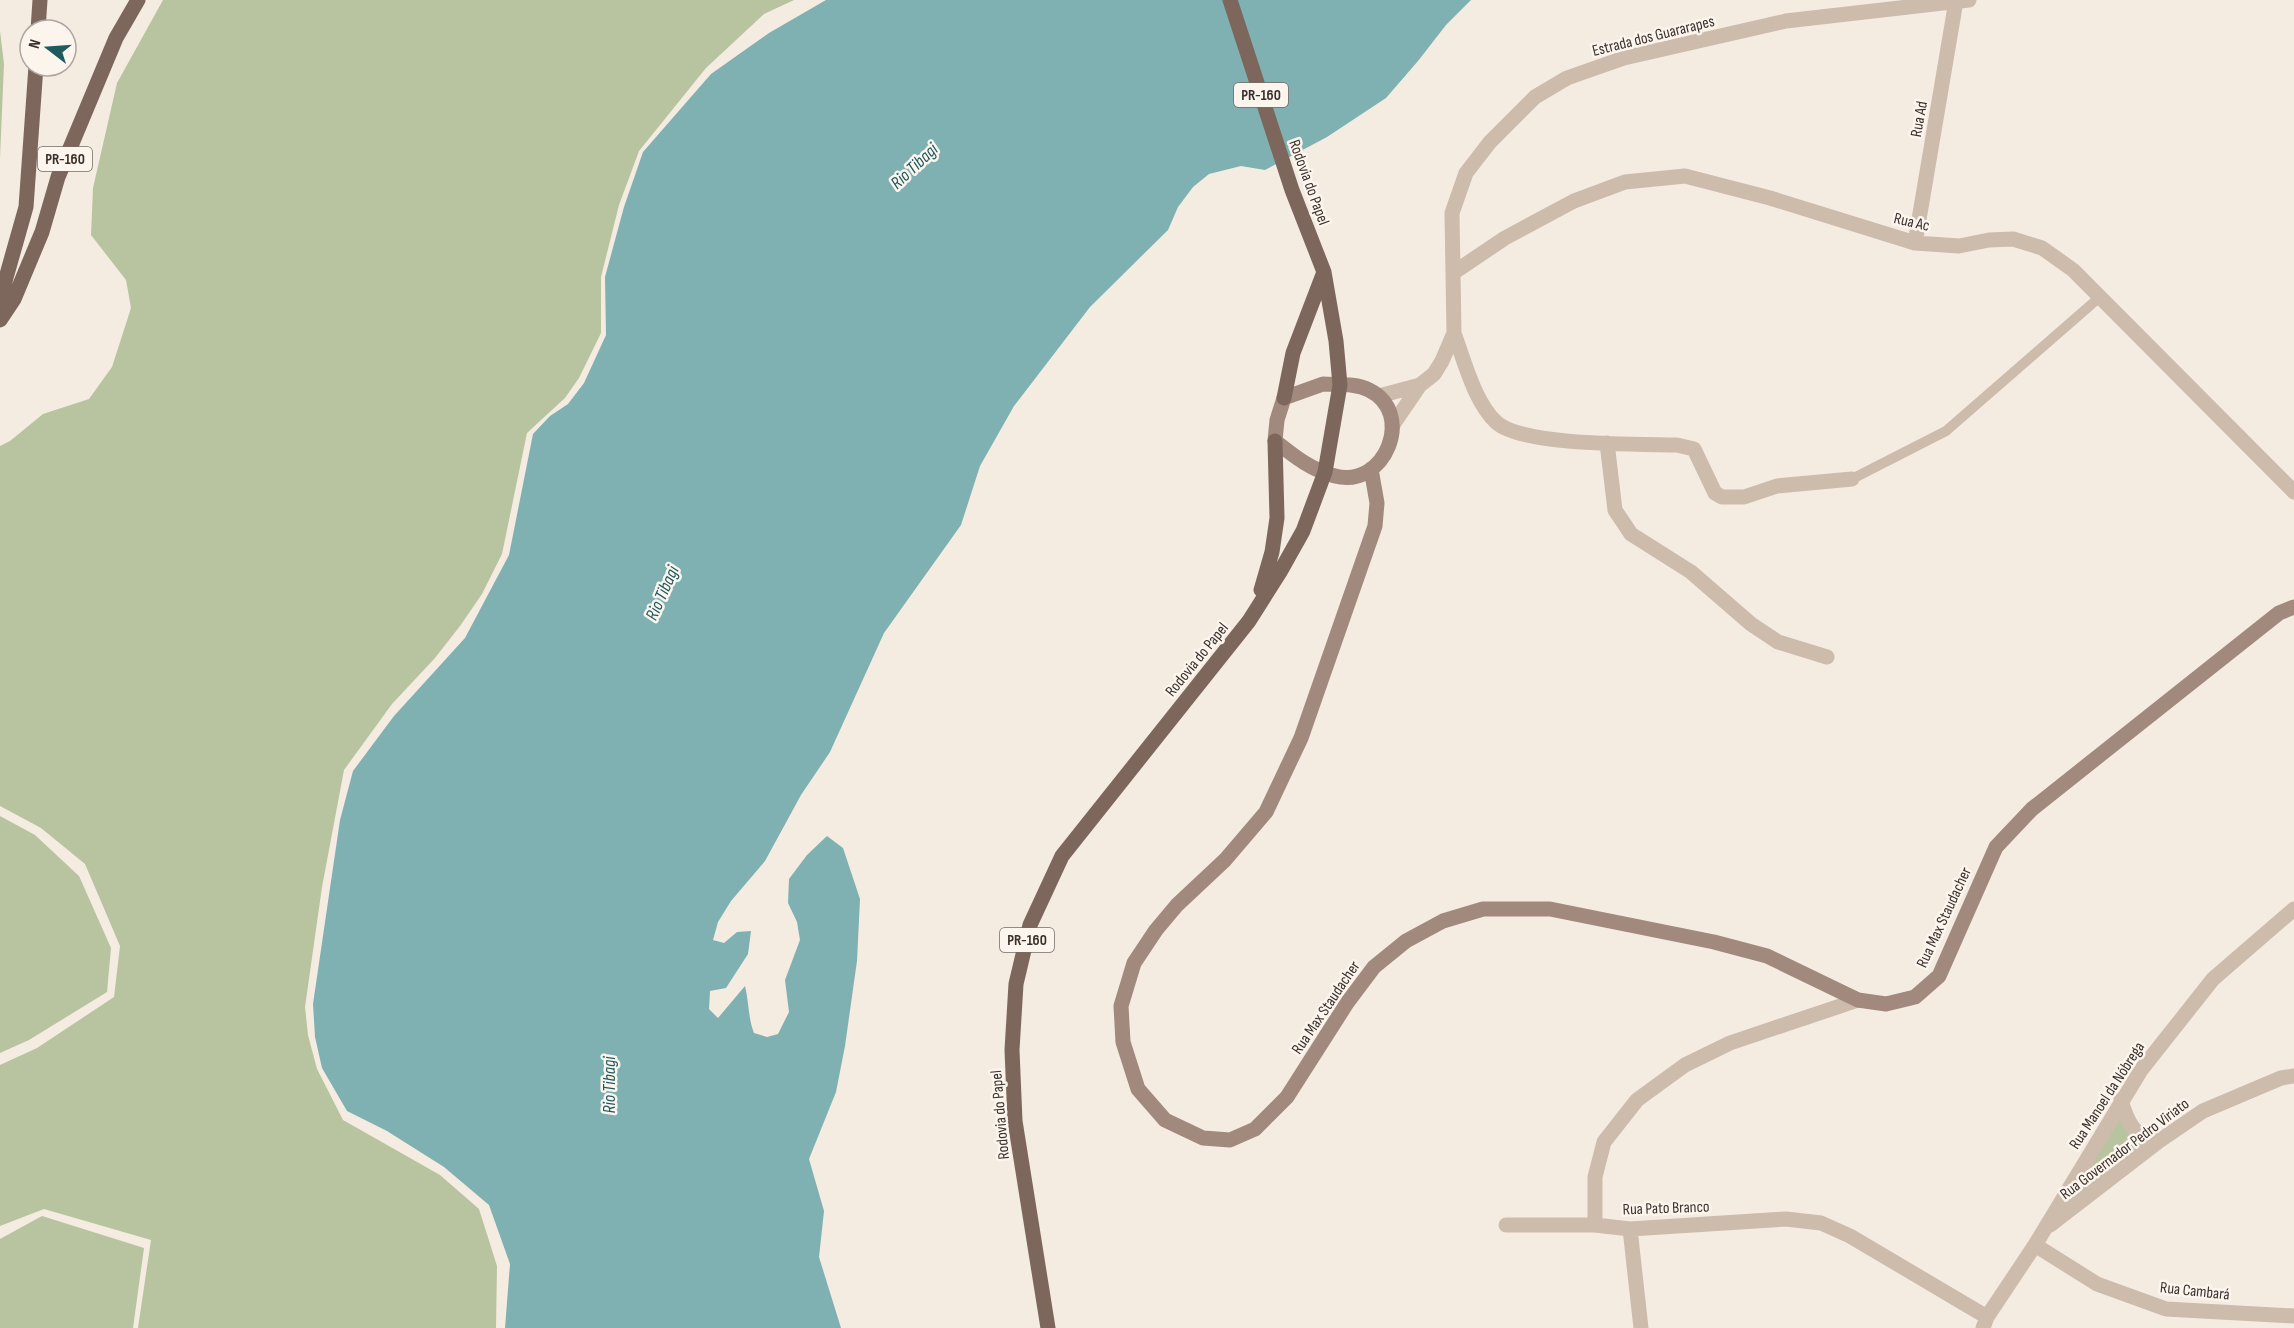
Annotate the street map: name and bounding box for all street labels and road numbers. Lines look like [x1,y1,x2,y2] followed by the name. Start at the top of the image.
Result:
[1590,12,1717,61] street label: Estrada dos Guararapes
[1234,83,1288,107] road number: PR-160
[1907,100,1932,139] street label: Rua Ad
[1284,137,1333,228] street label: Rodovia do Papel
[38,147,92,171] road number: PR-160
[1892,209,1931,236] street label: Rua Ac
[1162,619,1233,701] street label: Rodovia do Papel
[1913,864,1976,971] street label: Rua Max Staudacher
[1000,928,1054,952] road number: PR-160
[1288,957,1365,1058] street label: Rua Max Staudacher
[2066,1039,2149,1153] street label: Rua Manoel da Nóbrega
[987,1069,1014,1160] street label: Rodovia do Papel
[2057,1095,2193,1204] street label: Rua Governador Pedro Viriato
[1622,1197,1710,1220] street label: Rua Pato Branco
[2159,1278,2231,1305] street label: Rua Cambará

